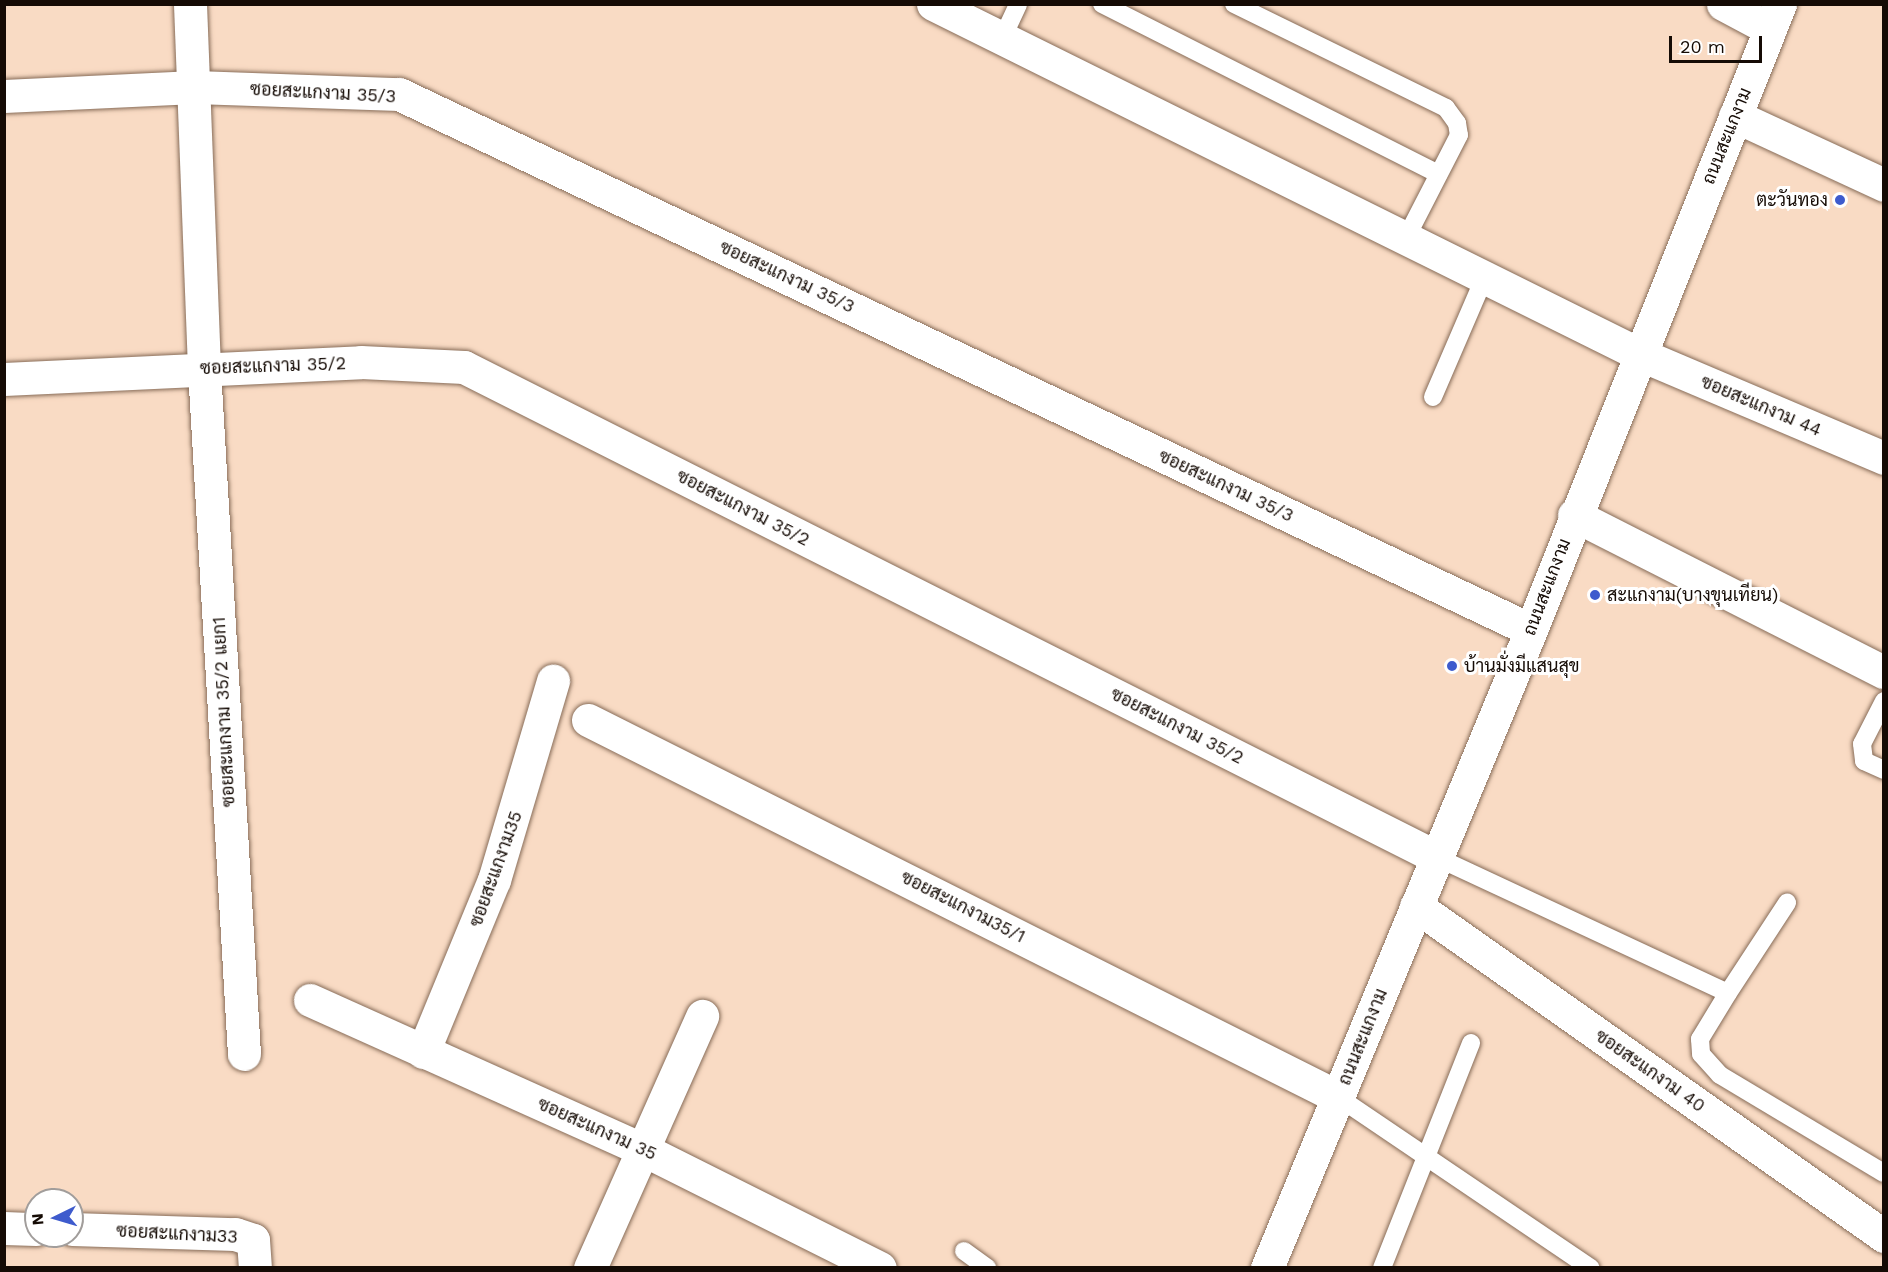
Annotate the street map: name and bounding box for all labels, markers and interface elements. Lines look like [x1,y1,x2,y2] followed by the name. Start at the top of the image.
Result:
[1672,24,1765,62] scale bar
[1680,36,1725,57] text: 20 m
[249,78,397,108] street label: ซอยสะแกงาม 35/3
[1698,85,1756,187] street label: ถนนสะแกงาม
[1756,189,1828,211] place label: ตะวันทอง
[1833,193,1847,207] marker: ตะวันทอง
[716,236,858,318] street label: ซอยสะแกงาม 35/3
[200,353,346,379] street label: ซอยสะแกงาม 35/2
[1697,371,1825,441] street label: ซอยสะแกงาม 44
[1155,445,1297,527] street label: ซอยสะแกงาม 35/3
[673,465,813,551] street label: ซอยสะแกงาม 35/2
[1519,535,1575,639] street label: ถนนสะแกงาม
[1607,584,1778,606] place label: สะแกงาม(บางขุนเทียน)
[1588,588,1602,602] marker: สะแกงาม(บางขุนเทียน)
[208,616,240,808] street label: ซอยสะแกงาม 35/2 แยก1
[1464,655,1580,677] place label: บ้านมั่งมีแสนสุข
[1445,659,1459,673] marker: บ้านมั่งมีแสนสุข
[1107,683,1247,769] street label: ซอยสะแกงาม 35/2
[465,808,527,930] street label: ซอยสะแกงาม35
[897,866,1029,948] street label: ซอยสะแกงาม35/1
[1334,986,1392,1088] street label: ถนนสะแกงาม
[1591,1025,1709,1117] street label: ซอยสะแกงาม 40
[534,1093,660,1165] street label: ซอยสะแกงาม 35
[24,1188,84,1248] north arrow
[28,1213,48,1226] text: N
[116,1220,238,1248] street label: ซอยสะแกงาม33

